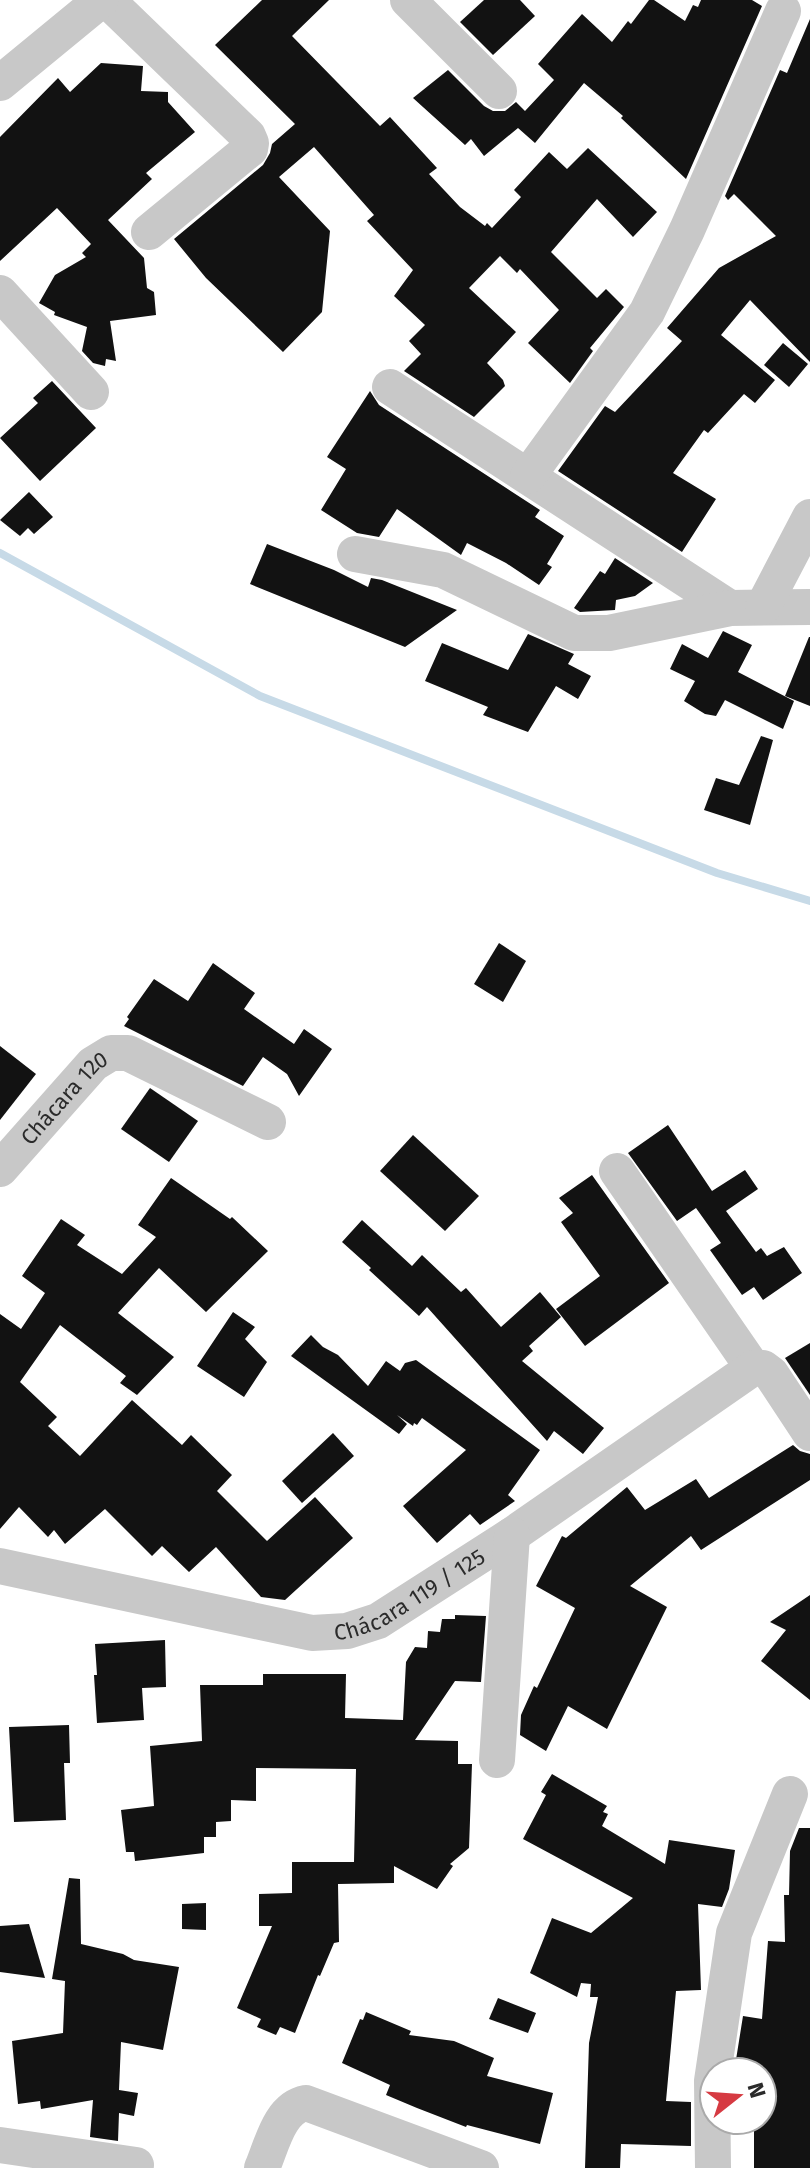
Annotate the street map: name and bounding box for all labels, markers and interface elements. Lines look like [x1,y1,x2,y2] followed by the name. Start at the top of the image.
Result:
[15,1045,112,1150] street label: Chácara 120
[333,1543,490,1645] street label: Chácara 119 / 125
[698,2056,778,2136] north arrow
[742,2079,772,2101] text: N

